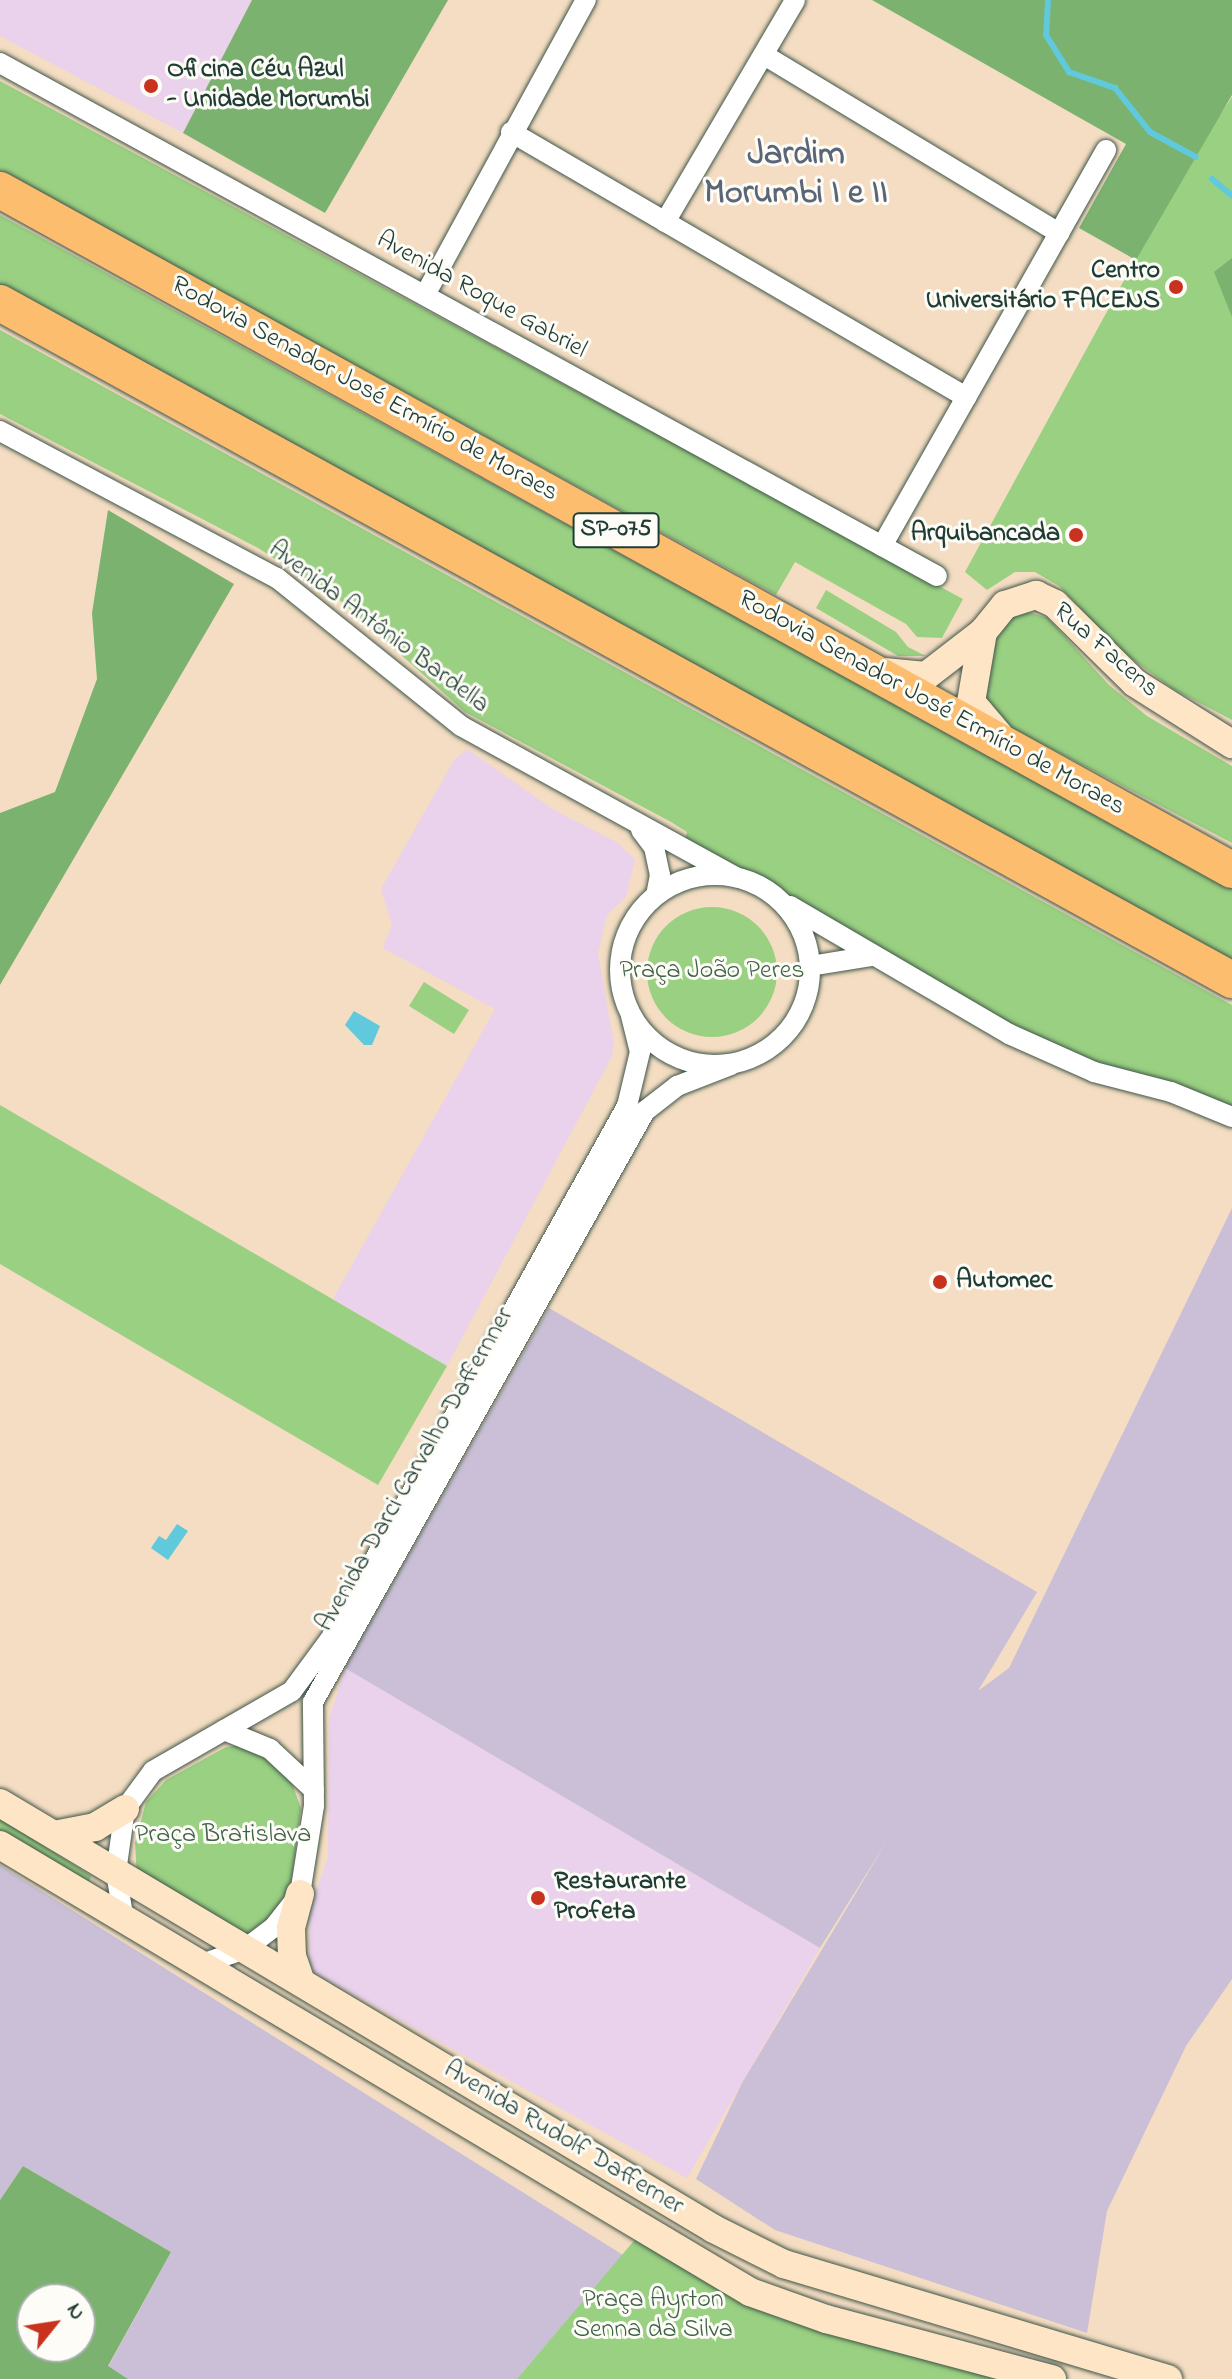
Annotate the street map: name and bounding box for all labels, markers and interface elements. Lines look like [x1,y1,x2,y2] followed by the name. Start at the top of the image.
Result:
[167,55,369,116] place label: Oficina Céu Azul - Unidade Morumbi
[142,77,160,95] marker: Oficina Céu Azul - Unidade Morumbi
[704,135,888,214] district label: Jardim Morumbi I e II
[370,225,592,367] street label: Avenida Roque Gabriel
[926,256,1160,318] place label: Centro Universitário FACENS
[165,270,563,510] street label: Rodovia Senador José Ermírio de Moraes
[1167,278,1185,296] marker: Centro Universitário FACENS
[572,510,660,550] road number: SP-075
[911,519,1060,551] place label: Arquibancada
[1067,526,1085,544] marker: Arquibancada
[261,535,495,721] street label: Avenida Antônio Bardella
[732,584,1130,824] street label: Rodovia Senador José Ermírio de Moraes
[1046,597,1164,705] street label: Rua Facens
[619,956,805,988] park label: Praça João Peres
[956,1266,1052,1298] place label: Automec
[931,1273,949,1291] marker: Automec
[310,1302,522,1638] street label: Avenida Darci Carvalho Daffernner
[135,1820,311,1852] park label: Praça Bratislava
[554,1867,686,1928] place label: Restaurante Profeta
[529,1889,547,1907] marker: Restaurante Profeta
[437,2055,689,2223] street label: Avenida Rudolf Dafferner
[16,2283,96,2363] north arrow
[573,2285,733,2346] park label: Praça Ayrton Senna da Silva
[57,2298,93,2326] text: N

